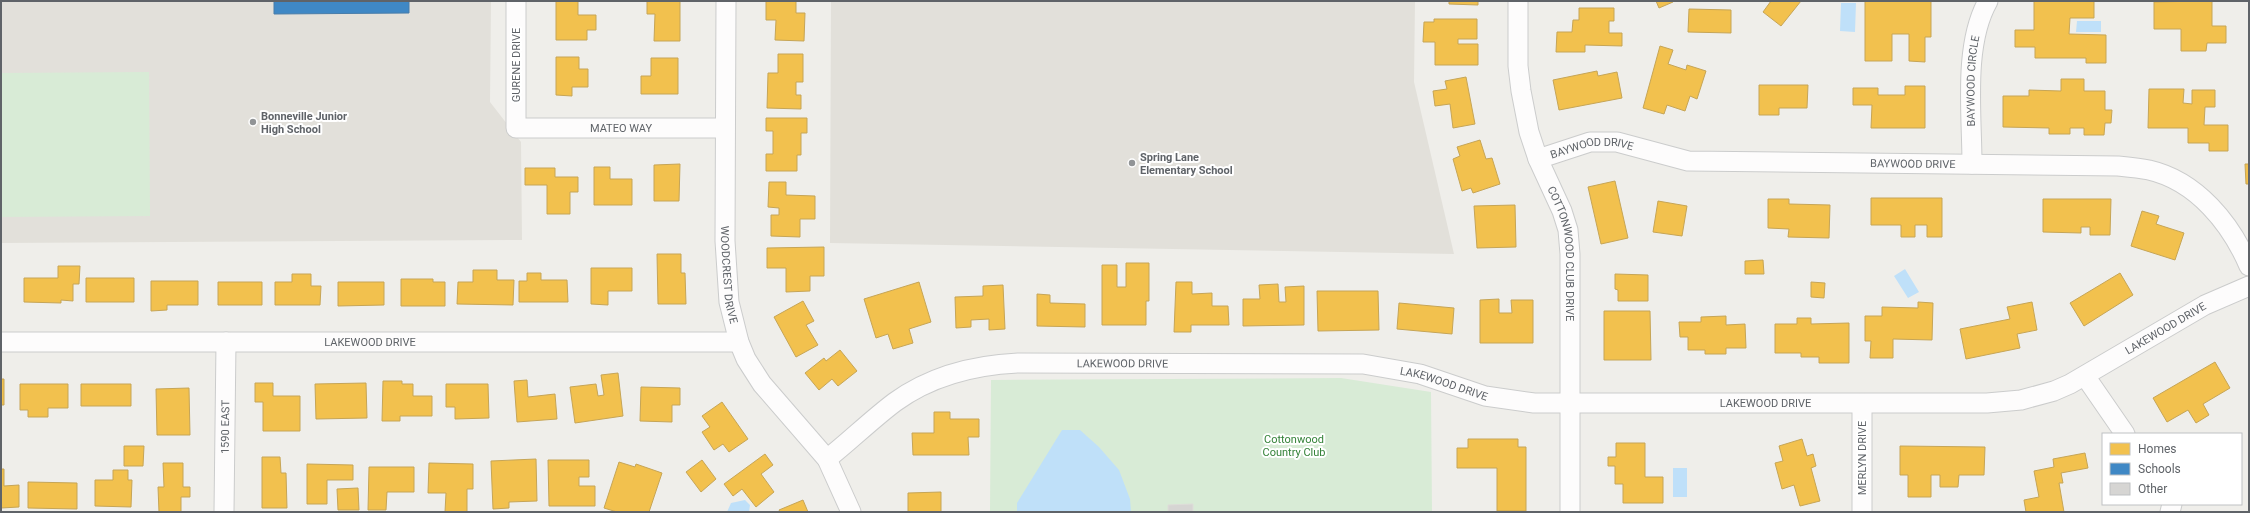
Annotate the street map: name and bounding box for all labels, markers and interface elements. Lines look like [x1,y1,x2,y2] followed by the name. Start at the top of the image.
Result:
[510,28,523,102] street label: GURENE DRIVE
[1964,34,1982,127] street label: BAYWOOD CIRCLE
[261,110,347,136] place label: Bonneville Junior High School
[248,117,258,127] marker: Bonneville Junior High School
[590,122,652,135] street label: MATEO WAY
[1549,135,1635,162] street label: BAYWOOD DRIVE
[1140,151,1233,177] place label: Spring Lane Elementary School
[1870,157,1956,171] street label: BAYWOOD DRIVE
[1127,158,1137,168] marker: Spring Lane Elementary School
[1544,184,1576,321] street label: COTTONWOOD CLUB DRIVE
[718,226,740,325] street label: WOODCREST DRIVE
[2123,300,2209,357] street label: LAKEWOOD DRIVE
[324,336,416,349] street label: LAKEWOOD DRIVE
[1077,357,1168,370] street label: LAKEWOOD DRIVE
[1399,365,1489,403] street label: LAKEWOOD DRIVE
[1720,397,1811,410] street label: LAKEWOOD DRIVE
[219,399,232,454] street label: 1590 EAST
[1856,421,1869,495] street label: MERLYN DRIVE
[1262,433,1326,459] park label: Cottonwood Country Club
[2102,433,2242,505] legend
[2138,442,2176,456] text: Homes
[2138,462,2181,476] text: Schools
[2138,482,2167,496] text: Other

